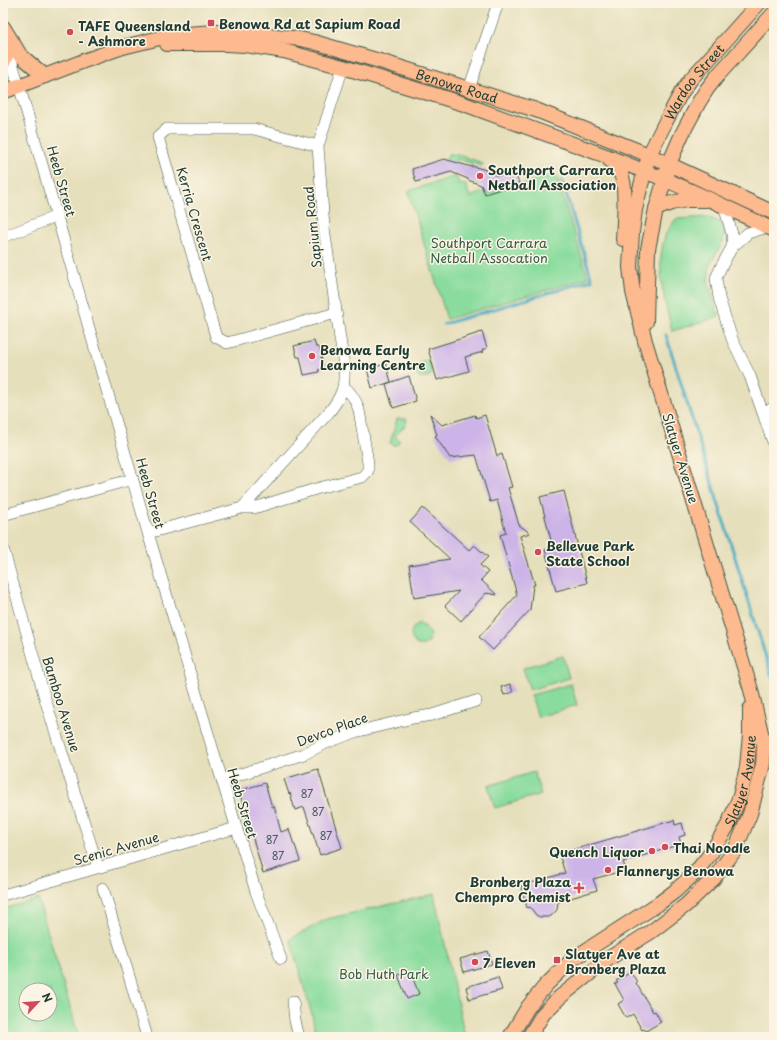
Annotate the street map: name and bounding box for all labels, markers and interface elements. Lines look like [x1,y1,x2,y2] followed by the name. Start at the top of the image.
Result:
[219,14,400,33] place label: Benowa Rd at Sapium Road
[78,16,191,50] place label: TAFE Queensland - Ashmore
[206,18,216,28] marker: Benowa Rd at Sapium Road
[65,27,75,37] marker: TAFE Queensland - Ashmore
[659,39,728,123] street label: Wardoo Street
[414,63,501,107] street label: Benowa Road
[43,143,81,219] street label: Heeb Street
[488,160,616,194] place label: Southport Carrara Netball Association
[172,165,218,263] street label: Kerria Crescent
[475,171,485,181] marker: Southport Carrara Netball Association
[298,185,326,269] street label: Sapium Road
[430,233,548,267] park label: Southport Carrara Netball Assocation
[320,340,426,374] place label: Benowa Early Learning Centre
[307,351,317,361] marker: Benowa Early Learning Centre
[658,410,704,506] street label: Slatyer Avenue
[132,455,170,531] street label: Heeb Street
[546,536,635,570] place label: Bellevue Park State School
[533,547,543,557] marker: Bellevue Park State School
[38,654,86,754] street label: Bamboo Avenue
[294,707,370,751] street label: Devco Place
[719,734,759,829] street label: Slatyer Avenue
[223,765,263,841] street label: Heeb Street
[301,785,313,802] house number: 87
[312,803,324,820] house number: 87
[71,827,161,869] street label: Scenic Avenue
[320,827,332,844] house number: 87
[266,831,278,848] house number: 87
[673,838,751,857] place label: Thai Noodle
[549,842,644,861] place label: Quench Liquor
[660,842,670,852] marker: Thai Noodle
[647,846,657,856] marker: Quench Liquor
[272,847,284,864] house number: 87
[616,861,734,880] place label: Flannerys Benowa
[603,865,613,875] marker: Flannerys Benowa
[455,872,571,906] place label: Bronberg Plaza Chempro Chemist
[574,883,584,893] marker: Bronberg Plaza Chempro Chemist
[565,944,666,978] place label: Slatyer Ave at Bronberg Plaza
[483,953,536,972] place label: 7 Eleven
[552,955,562,965] marker: Slatyer Ave at Bronberg Plaza
[470,957,480,967] marker: 7 Eleven
[339,964,429,983] park label: Bob Huth Park
[18,982,58,1022] north arrow
[38,990,57,1005] text: N

